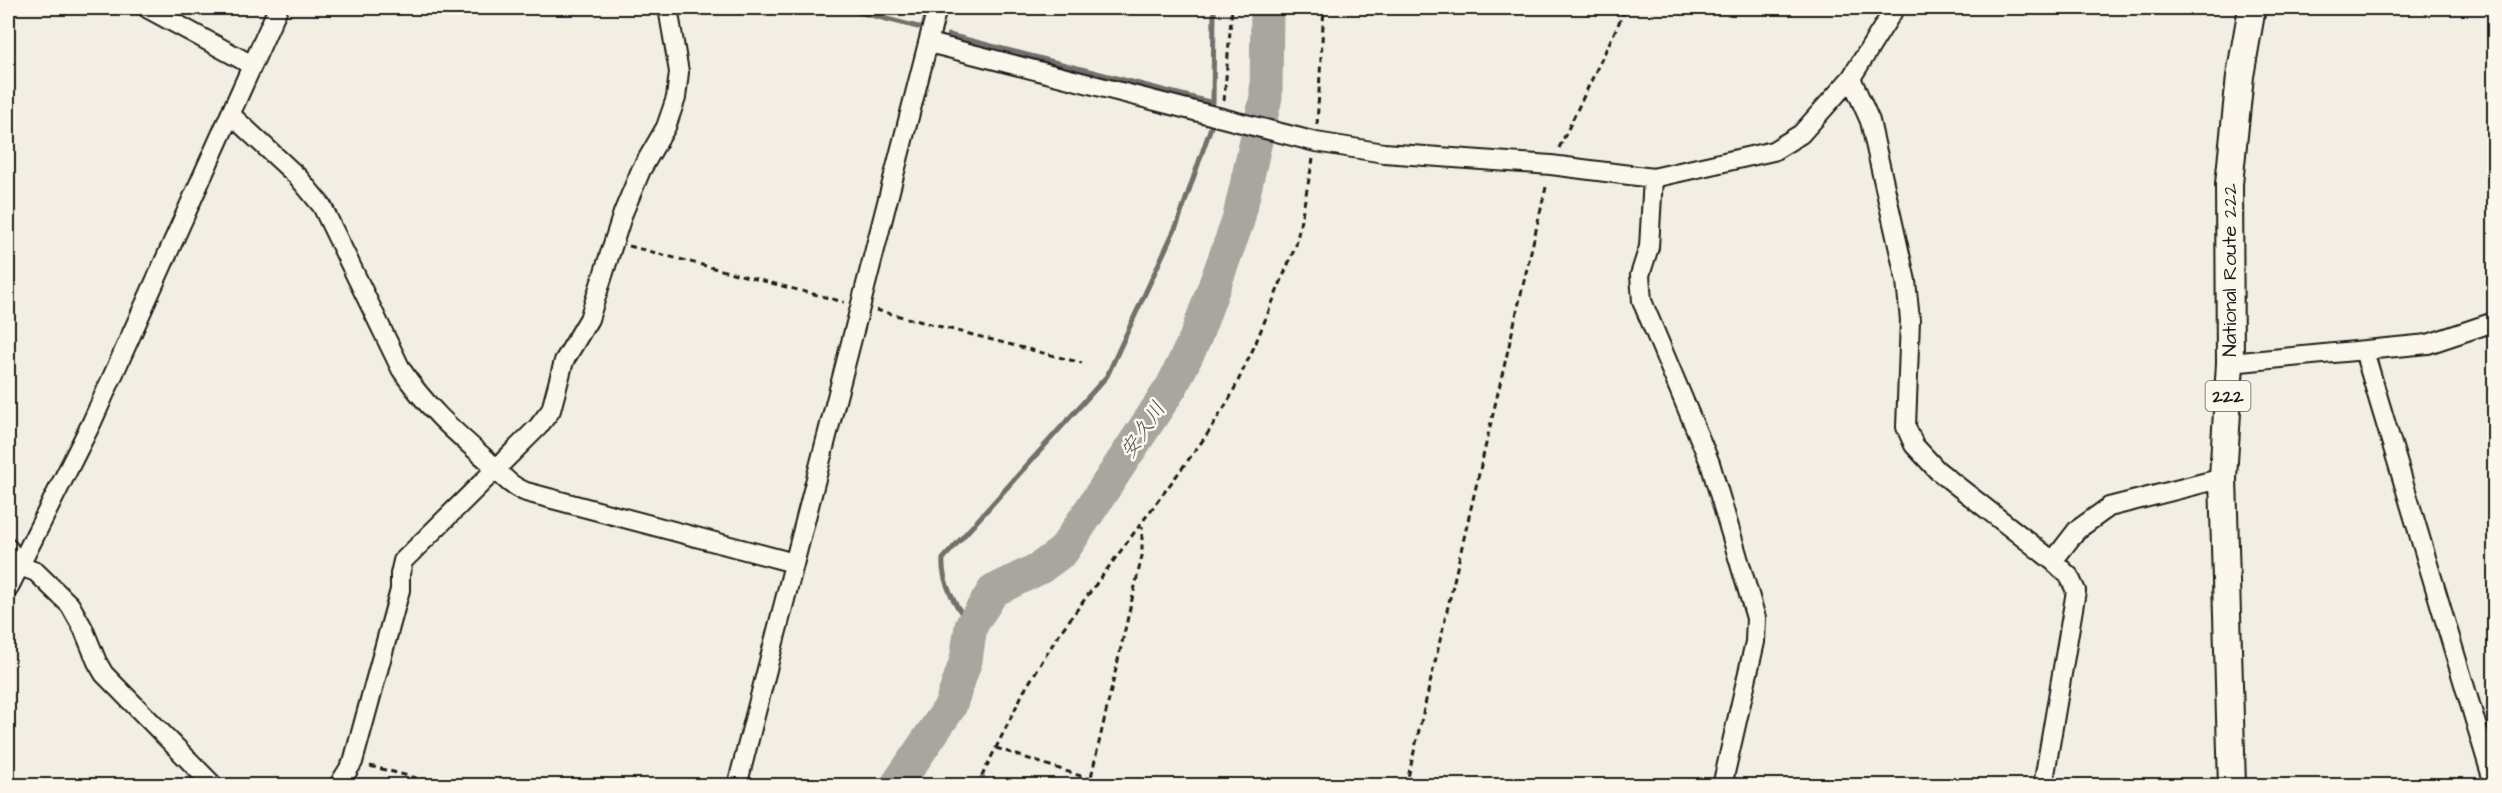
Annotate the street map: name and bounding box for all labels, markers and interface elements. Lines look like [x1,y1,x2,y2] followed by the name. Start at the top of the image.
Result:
[2216,183,2244,357] street label: National Route 222
[2206,381,2250,411] road number: 222
[1113,396,1173,464] water label: 安久川

